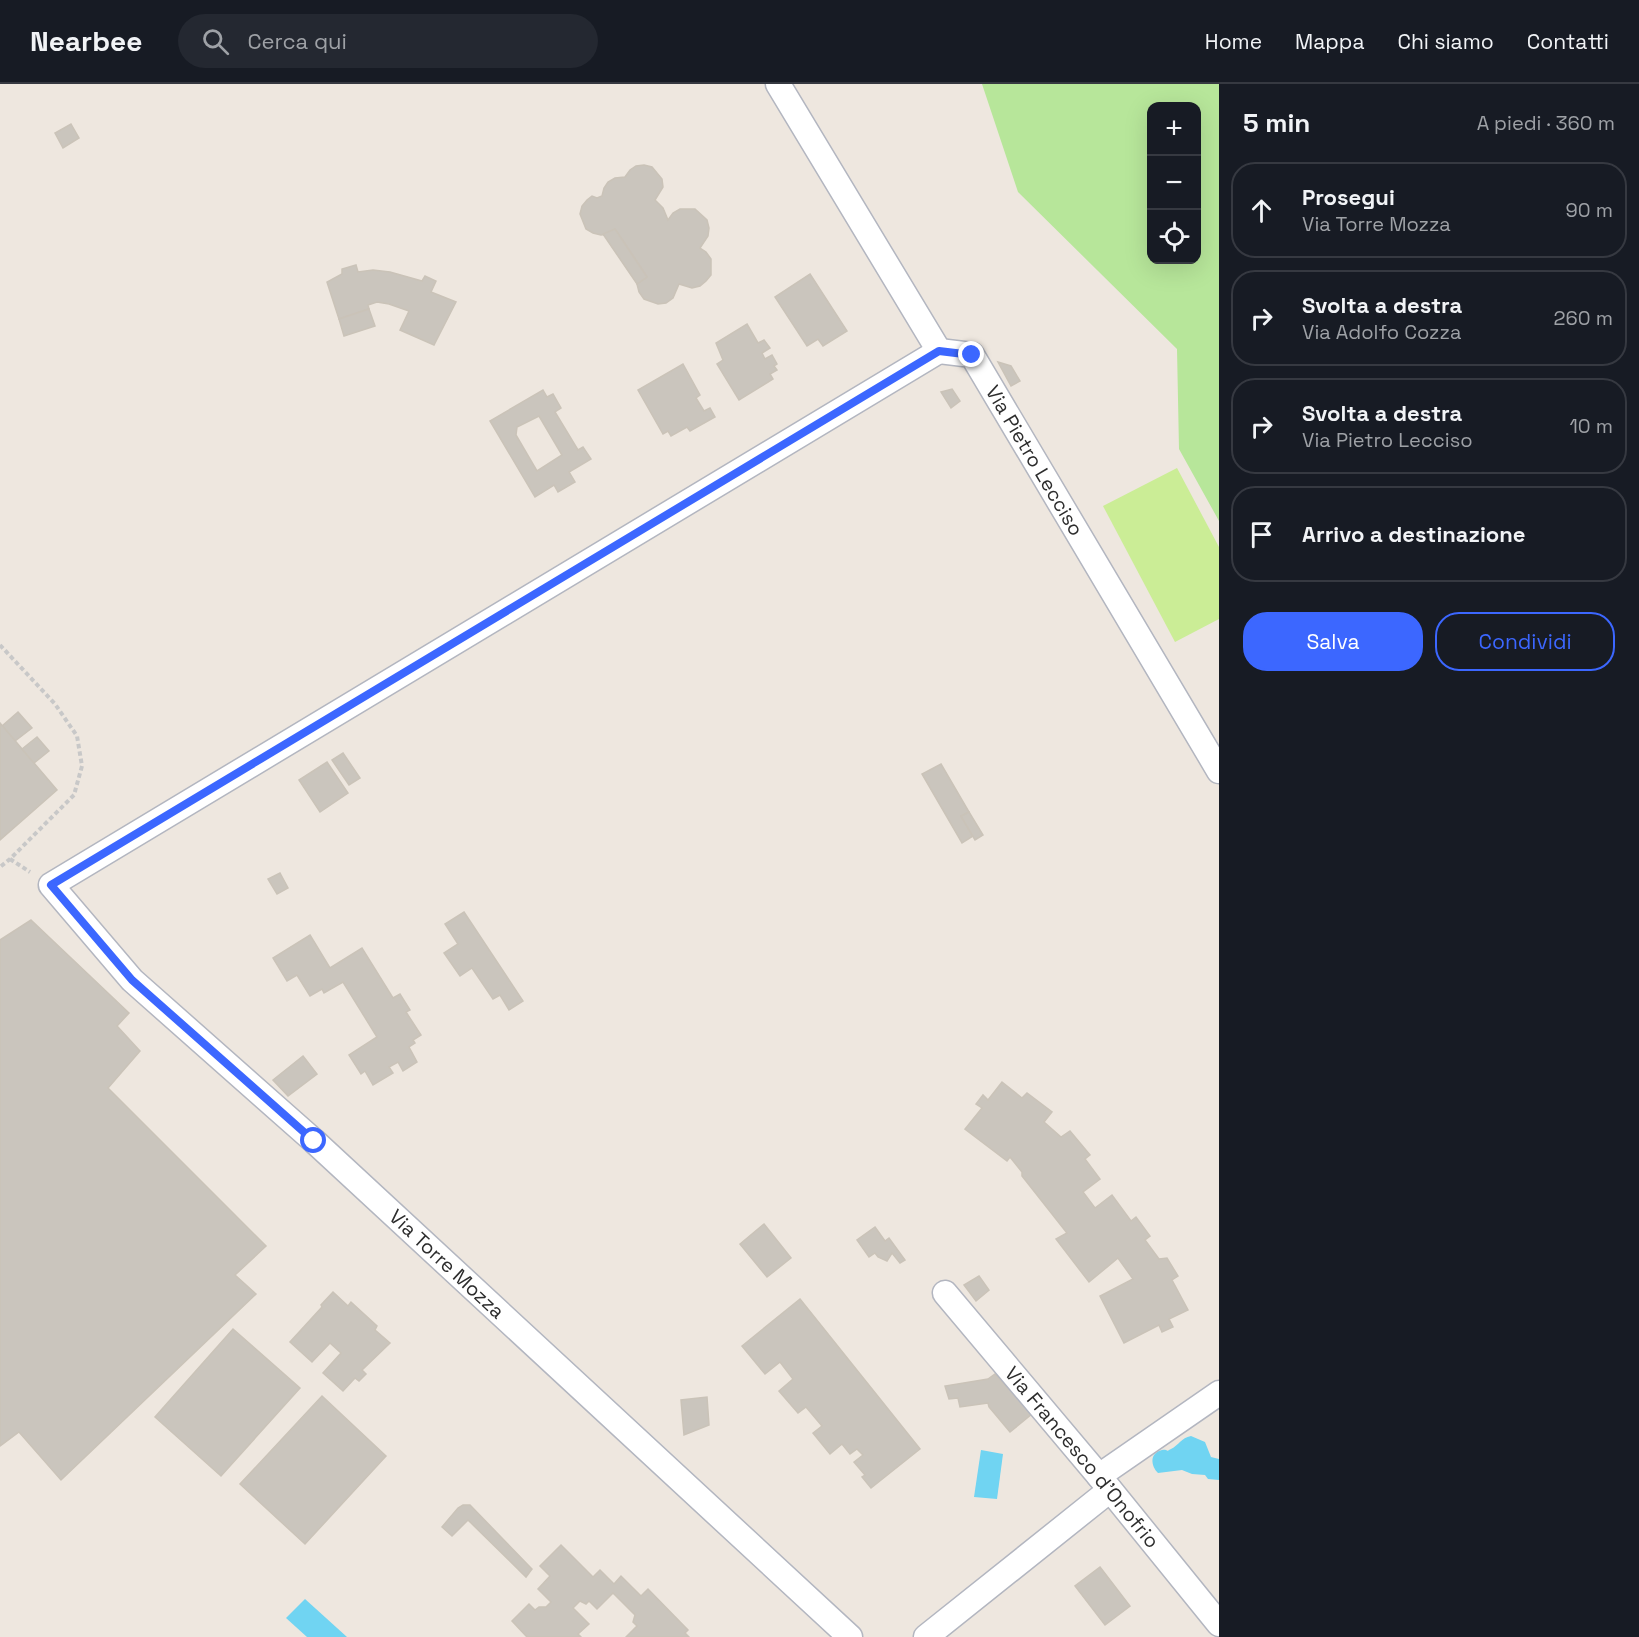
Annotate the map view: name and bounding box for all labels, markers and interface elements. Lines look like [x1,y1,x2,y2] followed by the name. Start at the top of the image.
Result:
[178,14,598,68] search box
[30,23,142,59] text: Nearbee
[199,25,232,58] icon: search
[247,27,347,55] text: Cerca qui
[1205,28,1262,55] text: Home
[1295,28,1364,55] text: Mappa
[1397,28,1494,55] text: Chi siamo
[1527,28,1609,55] text: Contatti
[1147,102,1201,264] map controls
[1147,102,1201,156] button: +
[1243,106,1310,140] text: 5 min
[1477,110,1615,136] text: A piedi · 360 m
[1147,156,1201,210] button: −
[1302,183,1395,211] text: Prosegui
[1245,194,1278,227] icon: ahead
[1566,197,1613,223] text: 90 m
[1147,210,1201,264] button: locate
[1302,211,1451,237] text: Via Torre Mozza
[1302,291,1462,319] text: Svolta a destra
[1245,302,1278,335] icon: right
[1554,305,1613,331] text: 260 m
[1302,319,1461,345] text: Via Adolfo Cozza
[958,341,984,367] route end
[980,381,1089,541] street label: Via Pietro Lecciso
[1302,399,1462,427] text: Svolta a destra
[1245,410,1278,443] icon: right
[1569,413,1613,439] text: 10 m
[1302,427,1473,453] text: Via Pietro Lecciso
[1245,518,1278,551] icon: arrive
[1302,520,1525,548] text: Arrivo a destinazione
[1243,612,1423,671] button: Salva
[1435,612,1615,671] button: Condividi
[300,1127,326,1153] route start
[384,1204,510,1324] street label: Via Torre Mozza
[999,1361,1165,1553] street label: Via Francesco d'Onofrio

